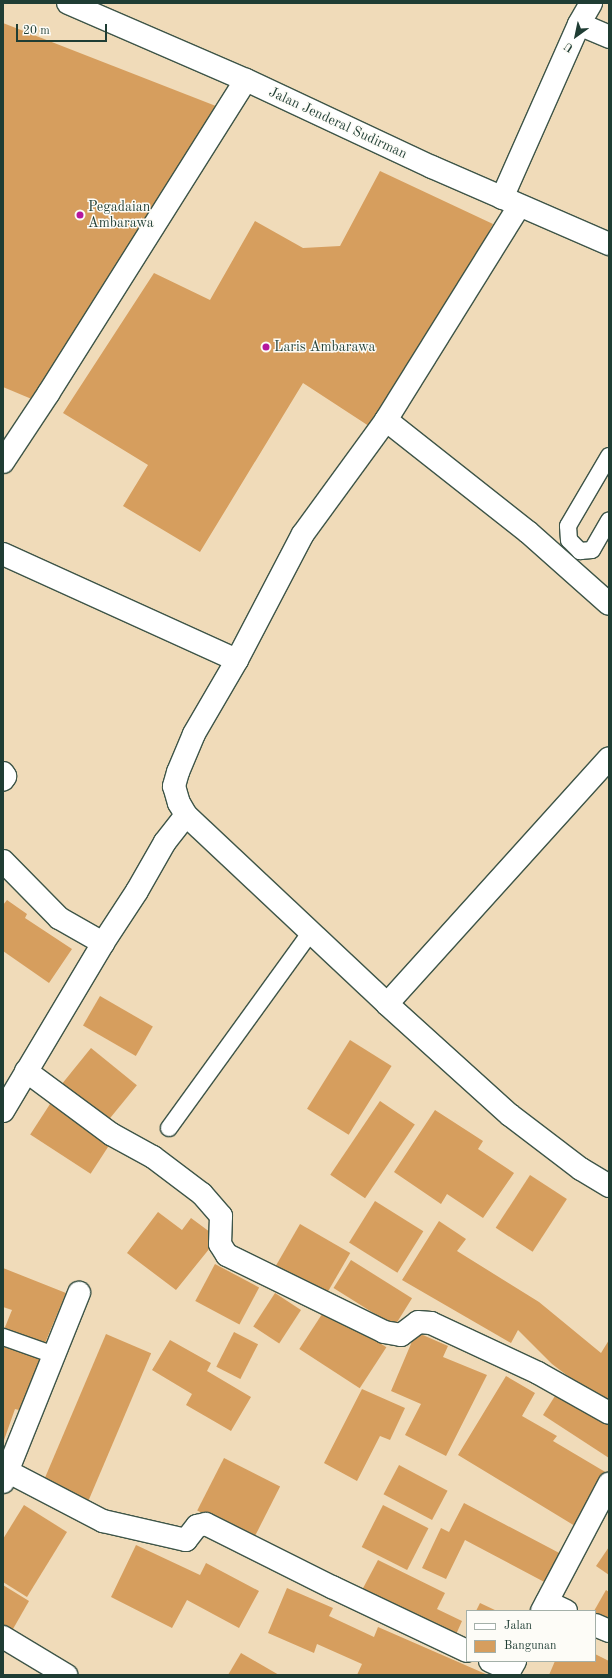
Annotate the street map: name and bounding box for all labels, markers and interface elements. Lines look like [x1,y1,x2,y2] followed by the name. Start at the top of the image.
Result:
[18,16,109,42] scale bar
[556,16,596,56] north arrow
[23,25,50,37] text: 20 m
[563,39,576,53] text: U
[266,84,410,162] street label: Jalan Jenderal Sudirman
[88,199,154,232] place label: Pegadaian Ambarawa
[75,210,85,220] marker: Pegadaian Ambarawa
[274,339,375,355] place label: Laris Ambarawa
[261,342,271,352] marker: Laris Ambarawa
[466,1610,596,1662] legend
[504,1620,532,1632] text: Jalan
[504,1640,556,1652] text: Bangunan

